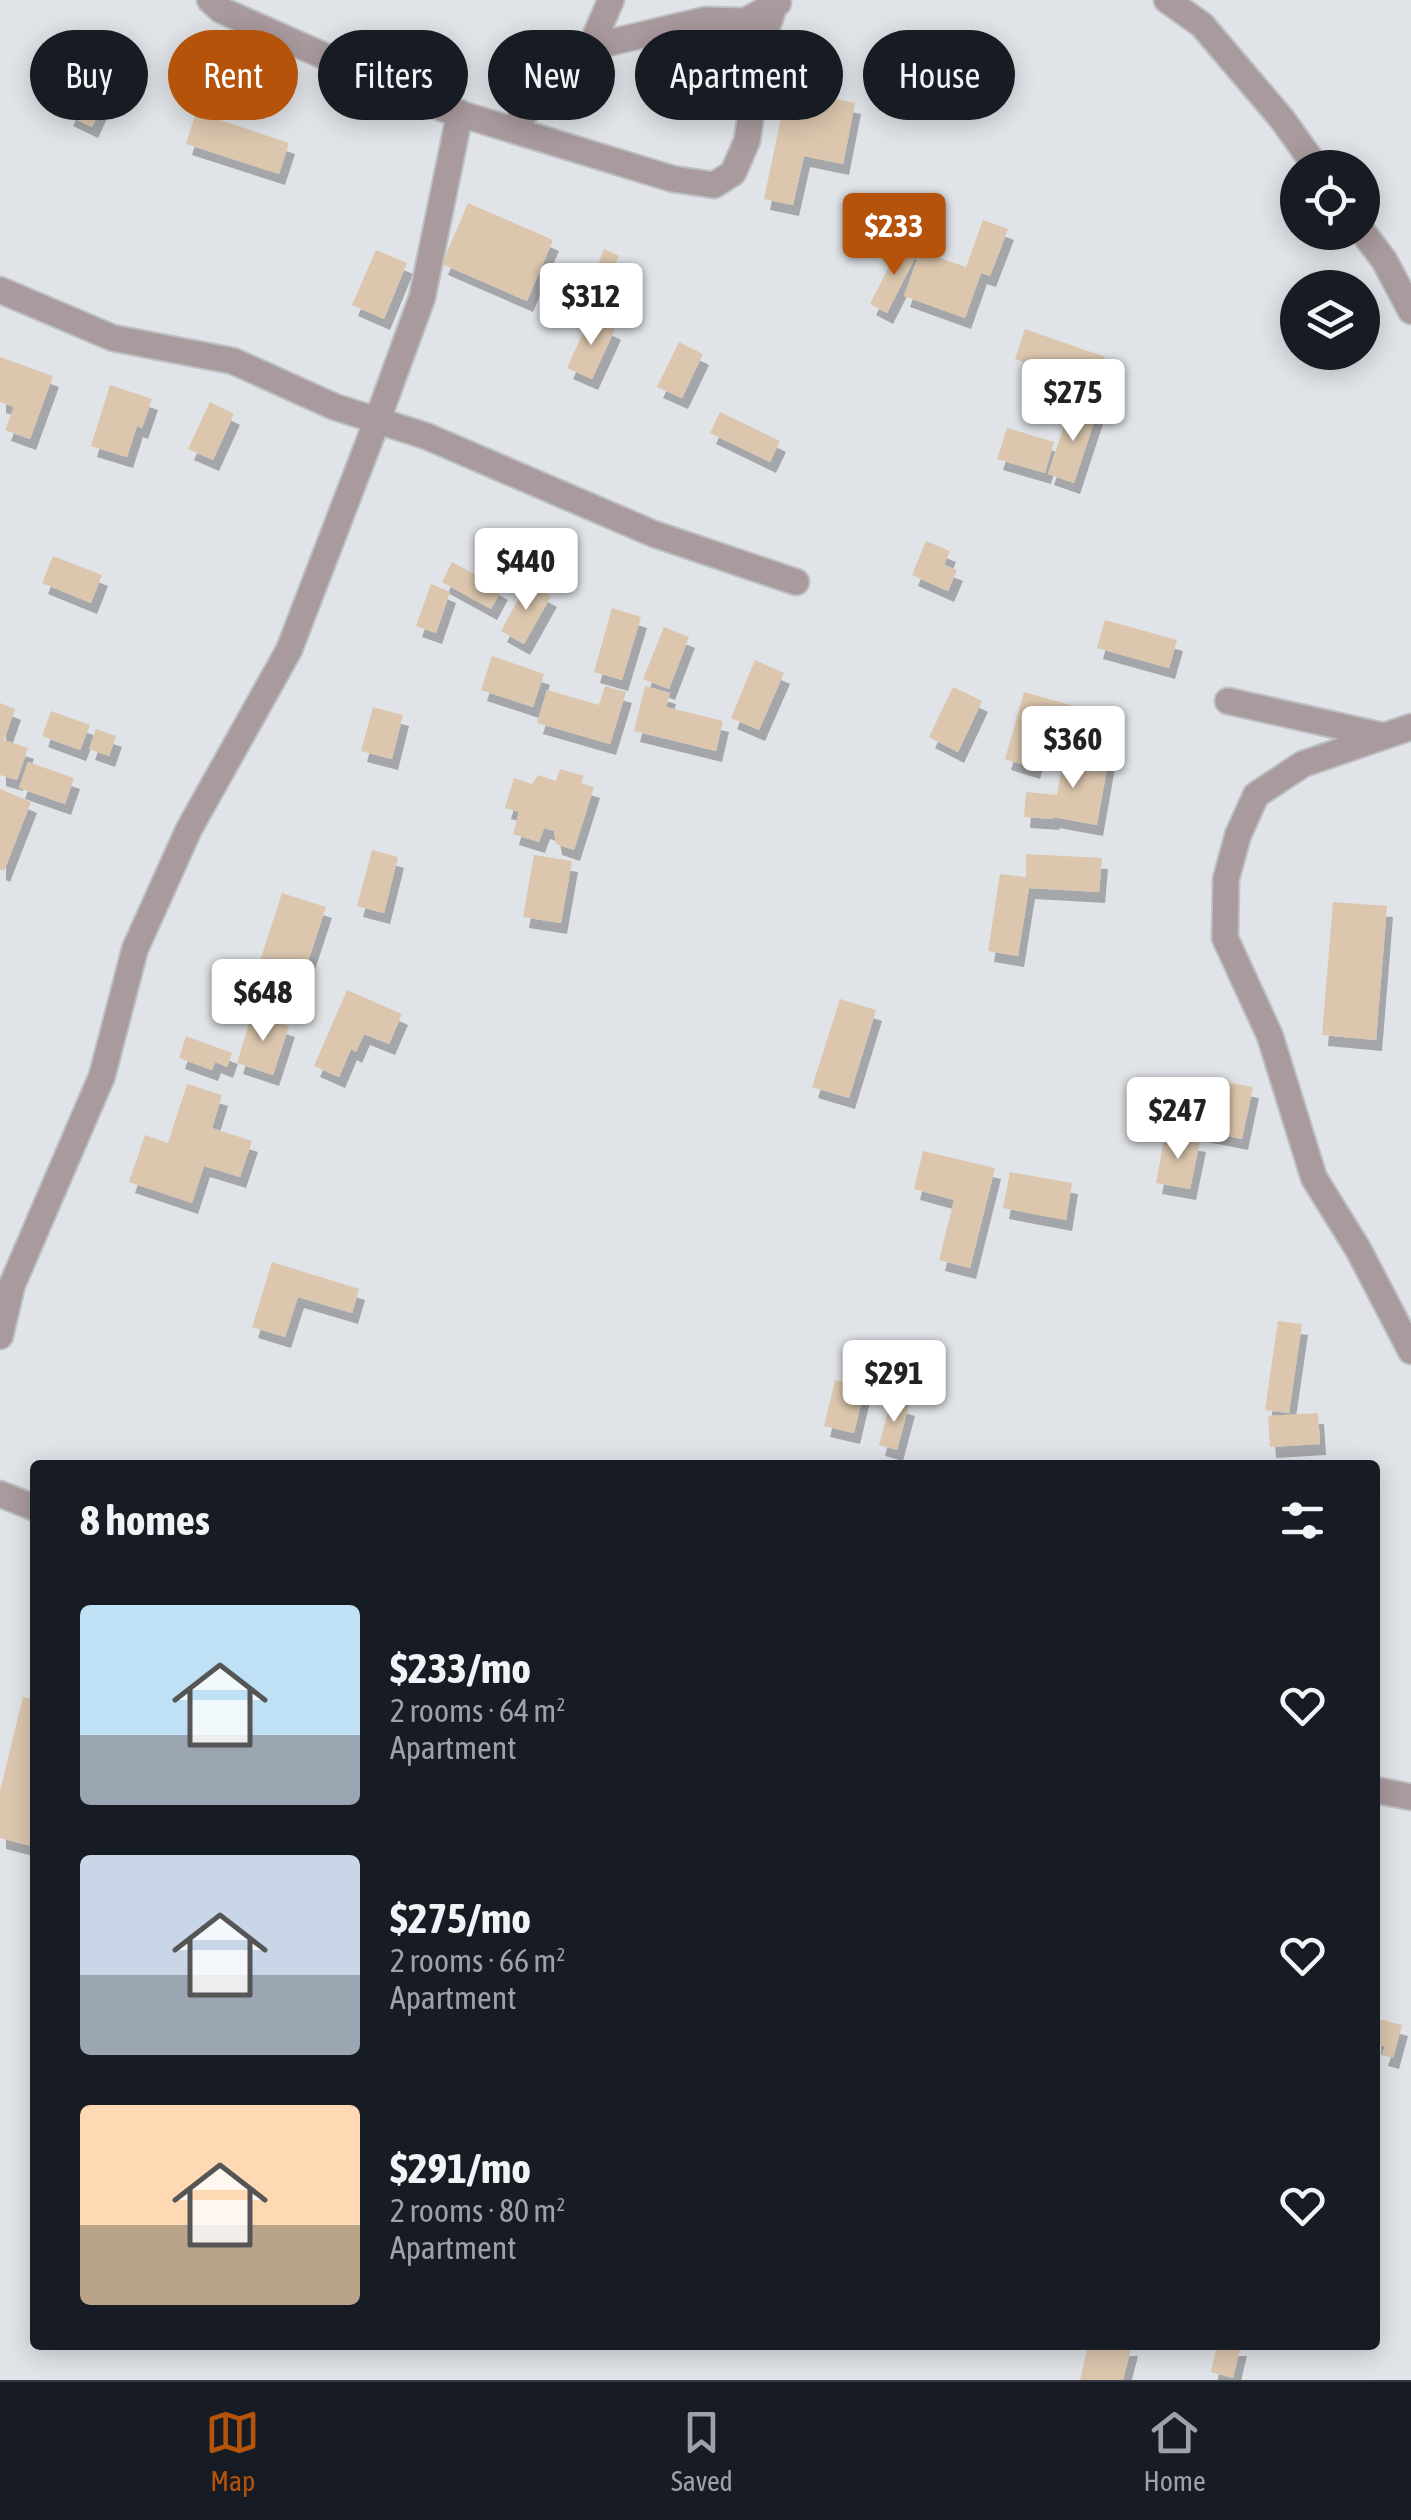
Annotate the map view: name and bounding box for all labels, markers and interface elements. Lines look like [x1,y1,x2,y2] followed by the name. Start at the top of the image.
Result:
[30,30,148,120] chip: Buy
[168,30,298,120] chip: Rent
[318,30,468,120] chip: Filters
[488,30,615,120] chip: New
[635,30,843,120] chip: Apartment
[863,30,1015,120] chip: House
[1280,150,1380,370] map controls
[1280,150,1380,250] button: locate
[835,193,953,278] pin: $233
[865,207,923,244] text: $233
[532,263,650,348] pin: $312
[1280,270,1380,370] button: layers
[562,277,620,314] text: $312
[1014,359,1132,444] pin: $275
[1044,373,1102,410] text: $275
[467,528,585,613] pin: $440
[497,542,555,579] text: $440
[1014,706,1132,791] pin: $360
[1044,720,1102,757] text: $360
[204,959,322,1044] pin: $648
[234,973,292,1010] text: $648
[1119,1077,1237,1162] pin: $247
[1149,1091,1207,1128] text: $247
[835,1340,953,1425] pin: $291
[865,1354,923,1391] text: $291
[1275,1493,1330,1548] icon: filters
[80,1496,210,1544] text: 8 homes
[390,1644,531,1692] text: $233/mo
[160,1645,280,1765] icon: home
[1275,1678,1330,1733] icon: heart
[390,1692,565,1729] text: 2 rooms · 64 m²
[390,1729,516,1766] text: Apartment
[390,1894,531,1942] text: $275/mo
[160,1895,280,2015] icon: home
[1275,1928,1330,1983] icon: heart
[390,1942,565,1979] text: 2 rooms · 66 m²
[390,1979,516,2016] text: Apartment
[390,2144,531,2192] text: $291/mo
[160,2145,280,2265] icon: home
[1275,2178,1330,2233] icon: heart
[390,2192,565,2229] text: 2 rooms · 80 m²
[390,2229,516,2266] text: Apartment
[205,2405,260,2497] tab: Map
[671,2405,733,2497] tab: Saved
[1143,2405,1206,2497] tab: Home

